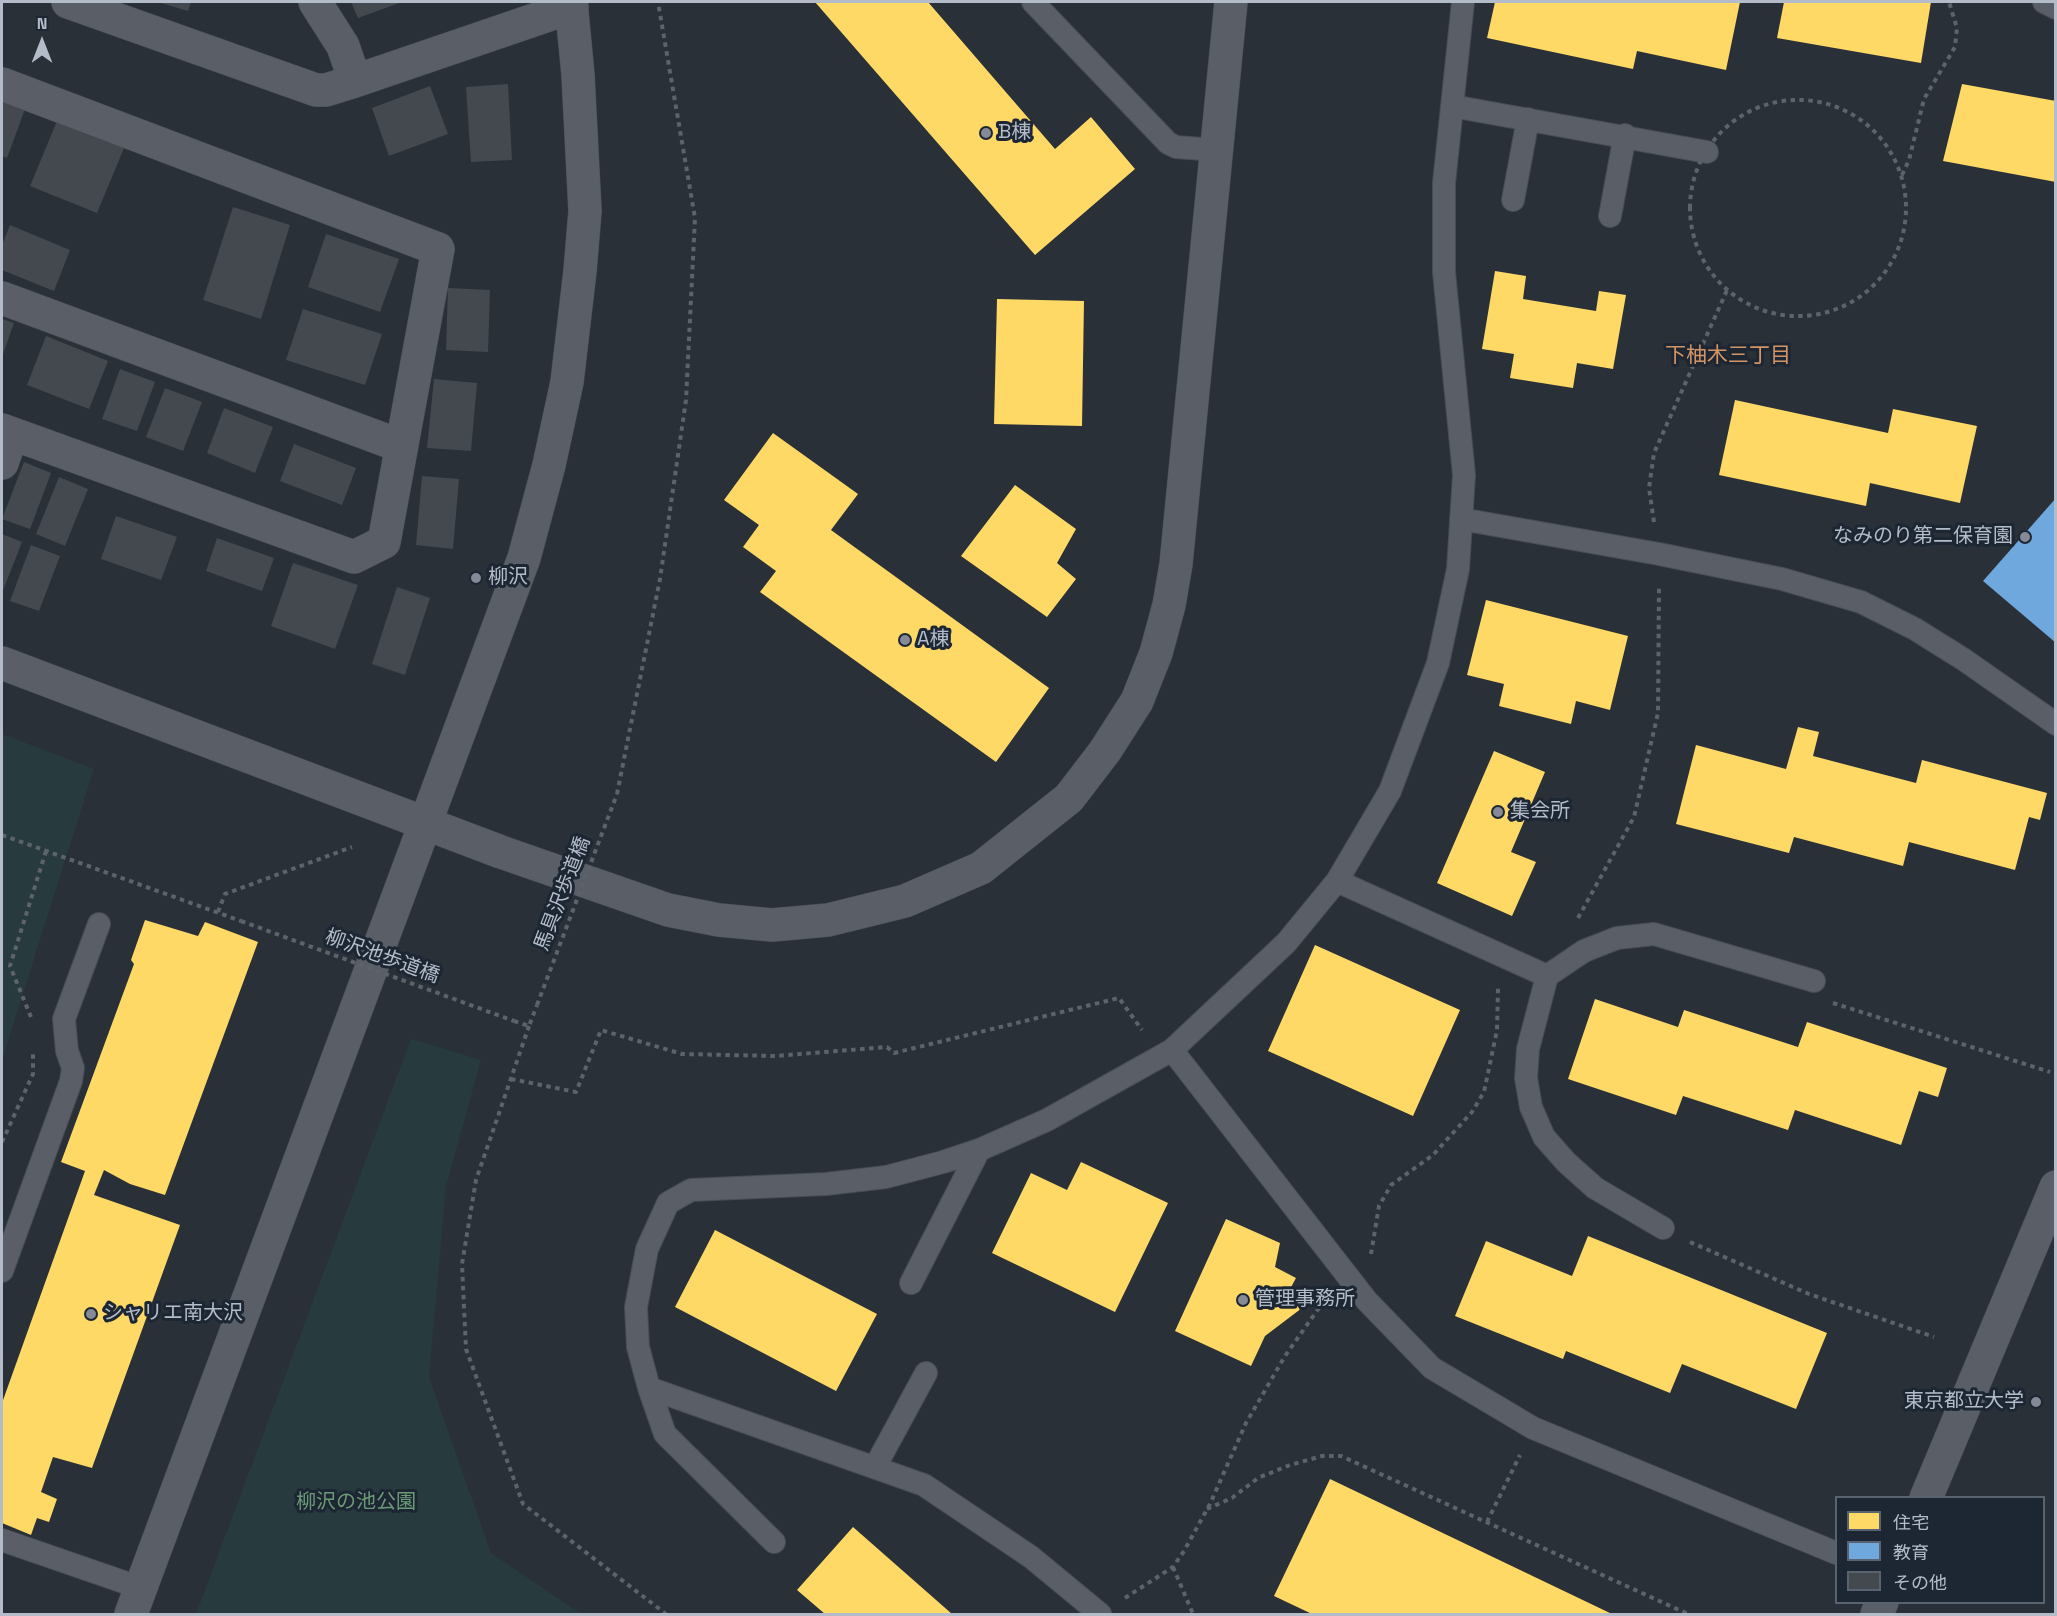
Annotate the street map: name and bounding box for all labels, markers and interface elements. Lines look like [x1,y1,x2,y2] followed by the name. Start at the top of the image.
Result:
[12,12,72,72] north arrow
[37,13,47,34] text: N
[998,121,1031,145] place label: B棟
[979,126,993,140] marker: B棟
[1665,343,1791,369] district label: 下柚木三丁目
[1833,525,2013,549] place label: なみのり第二保育園
[2018,530,2032,544] marker: なみのり第二保育園
[488,566,528,590] place label: 柳沢
[469,571,483,585] marker: 柳沢
[917,628,950,652] place label: A棟
[898,633,912,647] marker: A棟
[1510,800,1570,824] place label: 集会所
[1491,805,1505,819] marker: 集会所
[530,834,596,954] street label: 馬具沢歩道橋
[322,925,442,989] street label: 柳沢池歩道橋
[1255,1288,1355,1312] place label: 管理事務所
[1236,1293,1250,1307] marker: 管理事務所
[103,1302,243,1326] place label: シャリエ南大沢
[84,1307,98,1321] marker: シャリエ南大沢
[1904,1390,2024,1414] place label: 東京都立大学
[2029,1395,2043,1409] marker: 東京都立大学
[296,1491,416,1515] park label: 柳沢の池公園
[1835,1496,2045,1604] legend
[1893,1511,1929,1534] text: 住宅
[1893,1541,1929,1564] text: 教育
[1893,1571,1947,1594] text: その他

